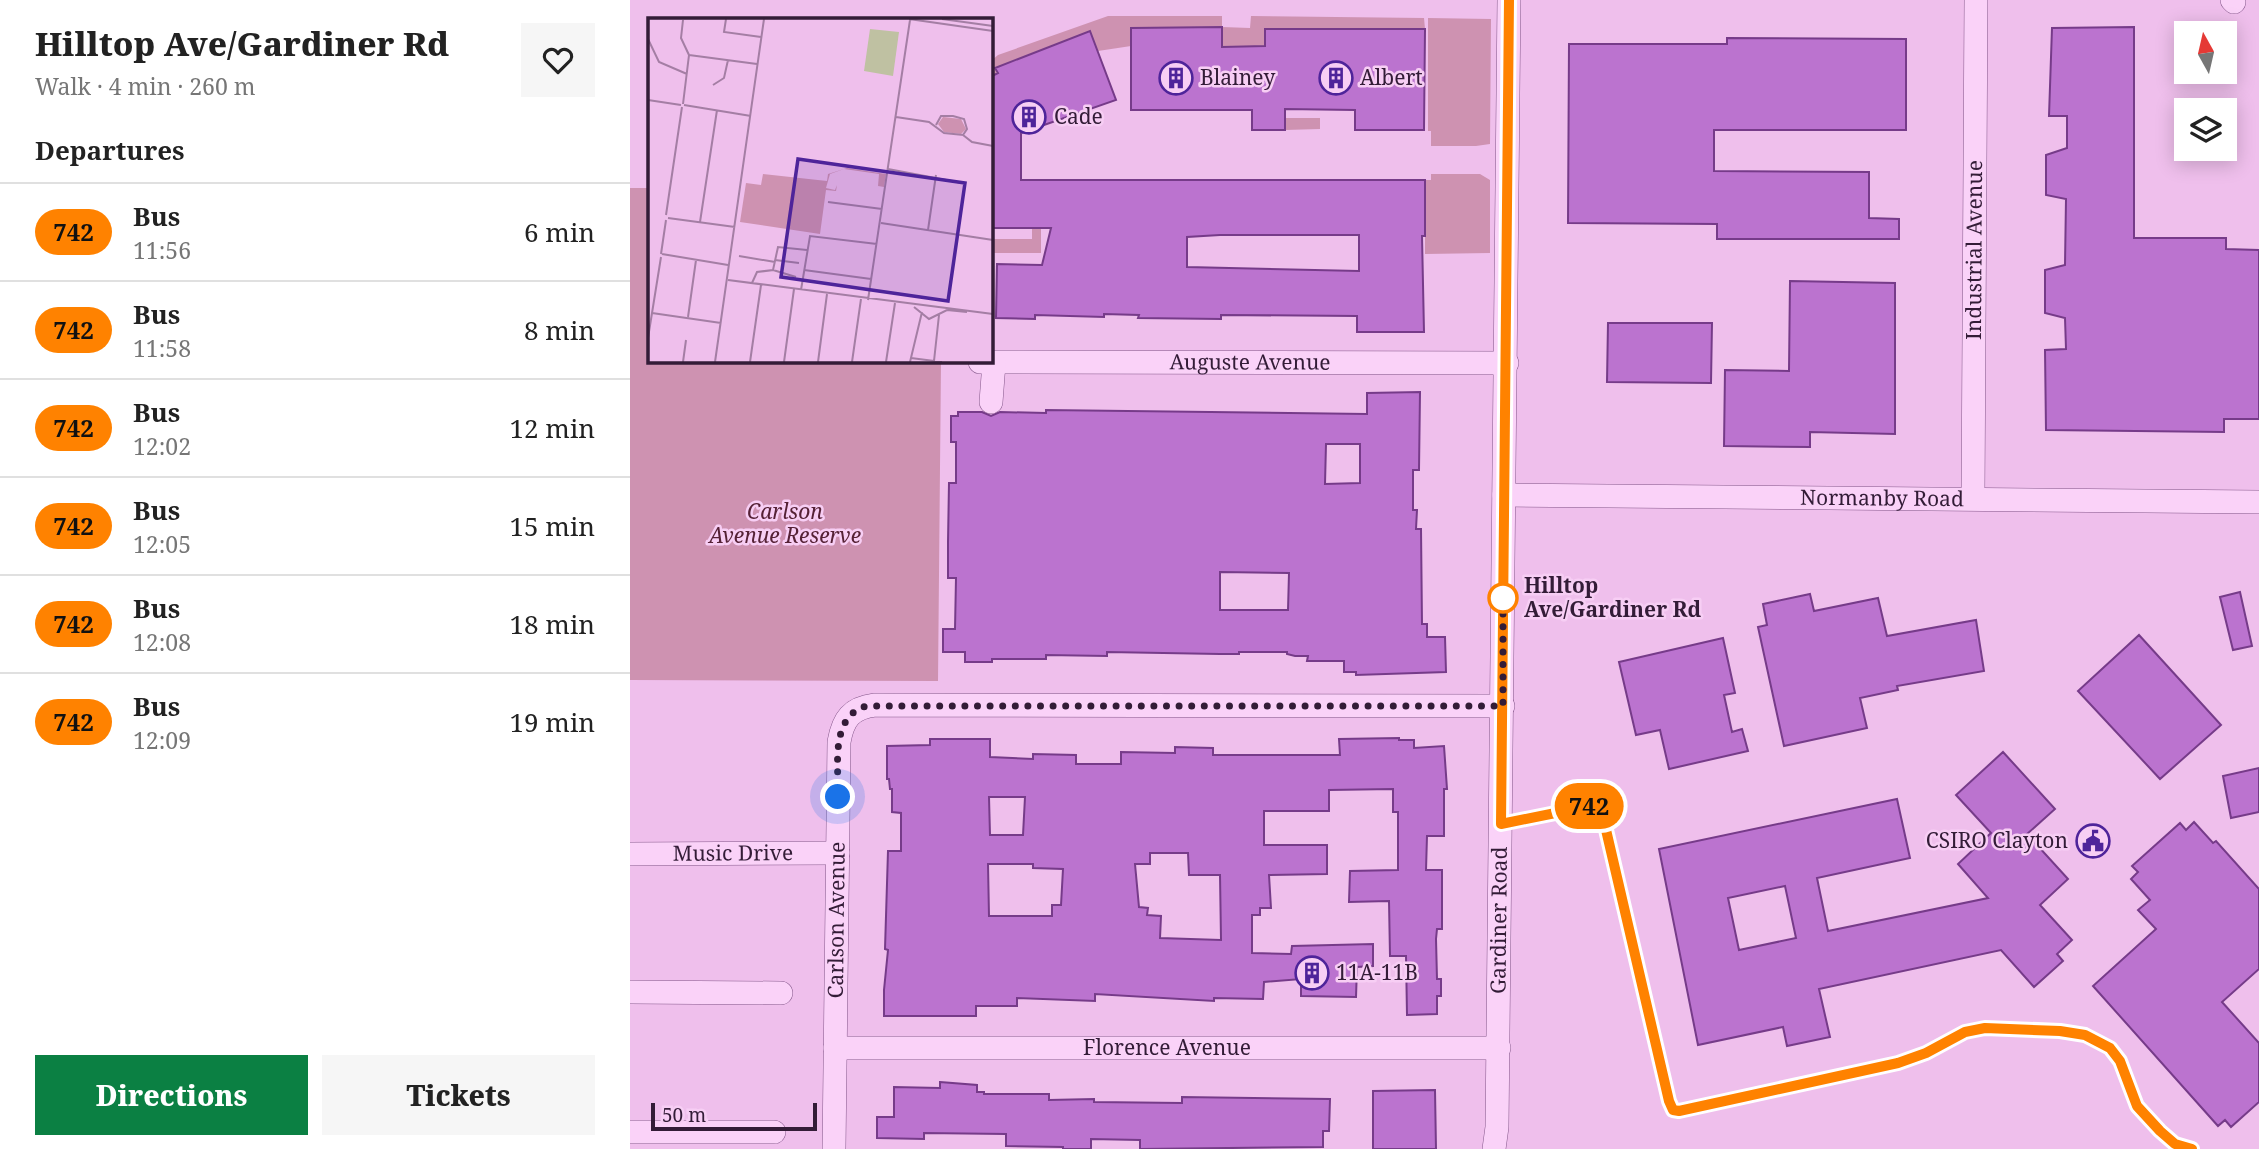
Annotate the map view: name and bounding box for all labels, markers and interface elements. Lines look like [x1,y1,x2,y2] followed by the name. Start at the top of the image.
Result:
[648,18,992,362] inset map
[35,21,449,66] text: Hilltop Ave/Gardiner Rd
[2174,21,2236,84] north arrow
[2174,21,2237,161] map controls
[521,23,595,97] button: heart
[1157,59,1195,97] building icon: Blainey
[1317,59,1355,97] building icon: Albert
[1200,63,1276,91] place label: Blainey
[1360,63,1423,91] place label: Albert
[35,70,255,102] text: Walk · 4 min · 260 m
[1010,98,1048,136] building icon: Cade
[2174,98,2237,161] button: layers
[1054,102,1103,130] place label: Cade
[35,132,185,168] text: Departures
[1959,160,1988,340] street label: Industrial Avenue
[133,198,180,234] text: Bus
[524,214,595,250] text: 6 min
[53,215,94,248] text: 742
[133,234,191,266] text: 11:56
[133,296,180,332] text: Bus
[524,312,595,348] text: 8 min
[53,313,94,346] text: 742
[133,332,191,364] text: 11:58
[1169,347,1331,376] street label: Auguste Avenue
[133,394,180,430] text: Bus
[510,410,595,446] text: 12 min
[53,411,94,444] text: 742
[133,430,191,462] text: 12:02
[1800,483,1964,512] street label: Normanby Road
[133,492,180,528] text: Bus
[707,497,861,549] park label: Carlson Avenue Reserve
[510,508,595,544] text: 15 min
[53,509,94,542] text: 742
[133,528,191,560] text: 12:05
[1524,571,1702,623] place label: Hilltop Ave/Gardiner Rd
[1488,583,1518,613] marker: Hilltop Ave/Gardiner Rd
[133,590,180,626] text: Bus
[510,606,595,642] text: 18 min
[53,607,94,640] text: 742
[133,626,191,658] text: 12:08
[133,688,180,724] text: Bus
[510,704,595,740] text: 19 min
[53,705,94,738] text: 742
[133,724,191,756] text: 12:09
[820,779,855,814] your location
[1549,783,1629,829] line badge: 742
[1569,789,1609,822] text: 742
[2074,822,2112,860] public building icon: CSIRO Clayton
[1926,826,2068,854] place label: CSIRO Clayton
[673,838,793,867] street label: Music Drive
[821,841,851,999] street label: Carlson Avenue
[1483,846,1513,994] street label: Gardiner Road
[1293,954,1331,992] building icon: 11A-11B
[1336,958,1418,986] place label: 11A-11B
[1083,1033,1251,1061] street label: Florence Avenue
[35,1055,308,1135] button: Directions
[322,1055,595,1135] button: Tickets
[651,1100,817,1132] scale bar
[662,1102,706,1128] text: 50 m

